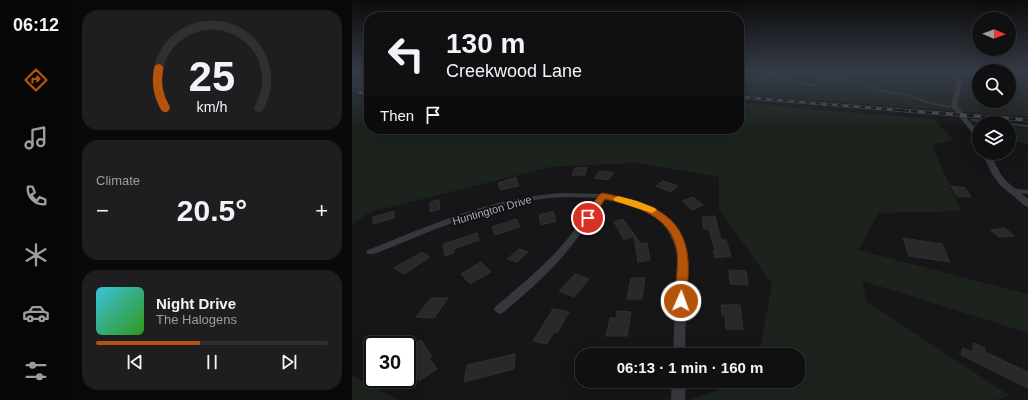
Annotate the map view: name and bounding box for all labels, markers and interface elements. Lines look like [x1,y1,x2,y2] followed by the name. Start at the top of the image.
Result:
[972,12,1016,56] north arrow
[972,12,1016,160] map controls
[13,15,59,35] text: 06:12
[380,28,432,80] icon: left
[446,28,525,59] text: 130 m
[189,53,235,100] text: 25
[446,61,582,81] text: Creekwood Lane
[972,64,1016,108] button: search
[22,66,50,94] icon: directions
[197,99,228,115] text: km/h
[422,104,444,126] icon: arrive
[380,107,414,124] text: Then
[972,116,1016,160] button: layers
[22,124,50,152] icon: music
[96,173,140,188] text: Climate
[22,182,50,210] icon: phone
[451,193,533,227] street label: Huntington Drive
[177,194,247,227] text: 20.5°
[96,198,109,223] text: −
[315,198,328,223] text: +
[571,201,605,235] pin
[577,207,599,229] icon: arrive
[22,241,50,269] icon: climate
[660,280,702,322] position arrow
[156,295,236,312] text: Night Drive
[22,299,50,327] icon: car
[156,312,237,327] text: The Halogens
[364,336,416,388] speed limit sign: 30
[124,351,146,373] icon: previous
[201,351,223,373] icon: pause
[278,351,300,373] icon: next
[22,357,50,385] icon: filters
[617,359,763,376] text: 06:13 · 1 min · 160 m

